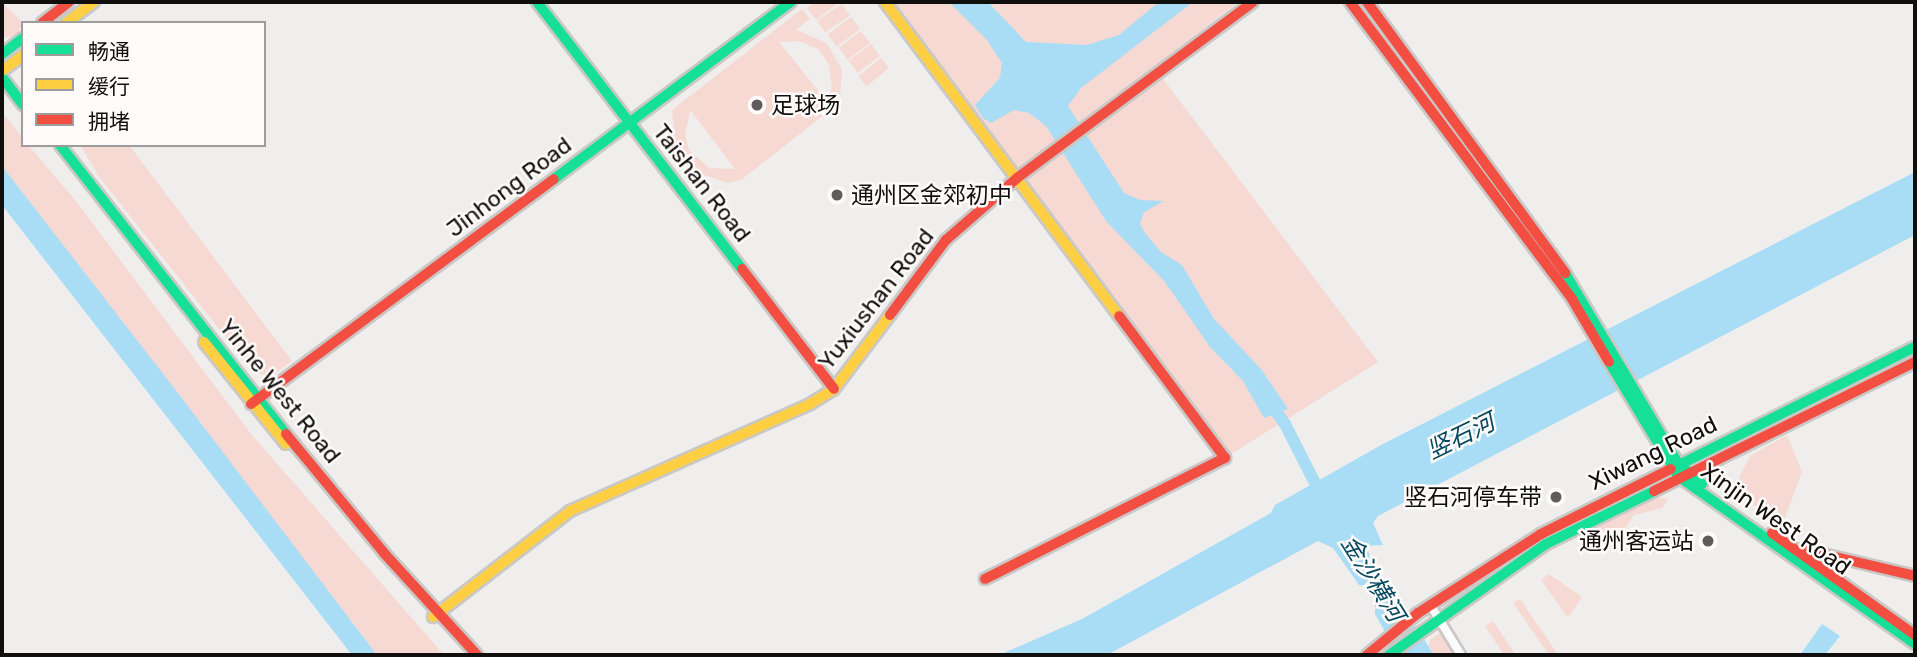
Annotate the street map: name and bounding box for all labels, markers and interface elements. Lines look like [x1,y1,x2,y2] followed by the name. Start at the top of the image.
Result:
[21,21,266,147] legend
[88,39,130,64] text: 畅通
[88,74,130,99] text: 缓行
[771,91,840,119] place label: 足球场
[749,97,765,113] marker: 足球场
[88,109,130,134] text: 拥堵
[647,119,757,247] street label: Taishan Road
[441,131,577,243] street label: Jinhong Road
[851,181,1012,209] place label: 通州区金郊初中
[829,187,845,203] marker: 通州区金郊初中
[812,223,940,375] street label: Yuxiushan Road
[213,313,347,469] street label: Yinhe West Road
[1422,408,1500,466] water label: 竖石河
[1585,410,1721,496] street label: Xiwang Road
[1696,457,1856,581] street label: Xinjin West Road
[1404,483,1542,511] place label: 竖石河停车带
[1548,489,1564,505] marker: 竖石河停车带
[1579,527,1694,555] place label: 通州客运站
[1334,531,1410,627] water label: 金沙横河
[1700,533,1716,549] marker: 通州客运站

